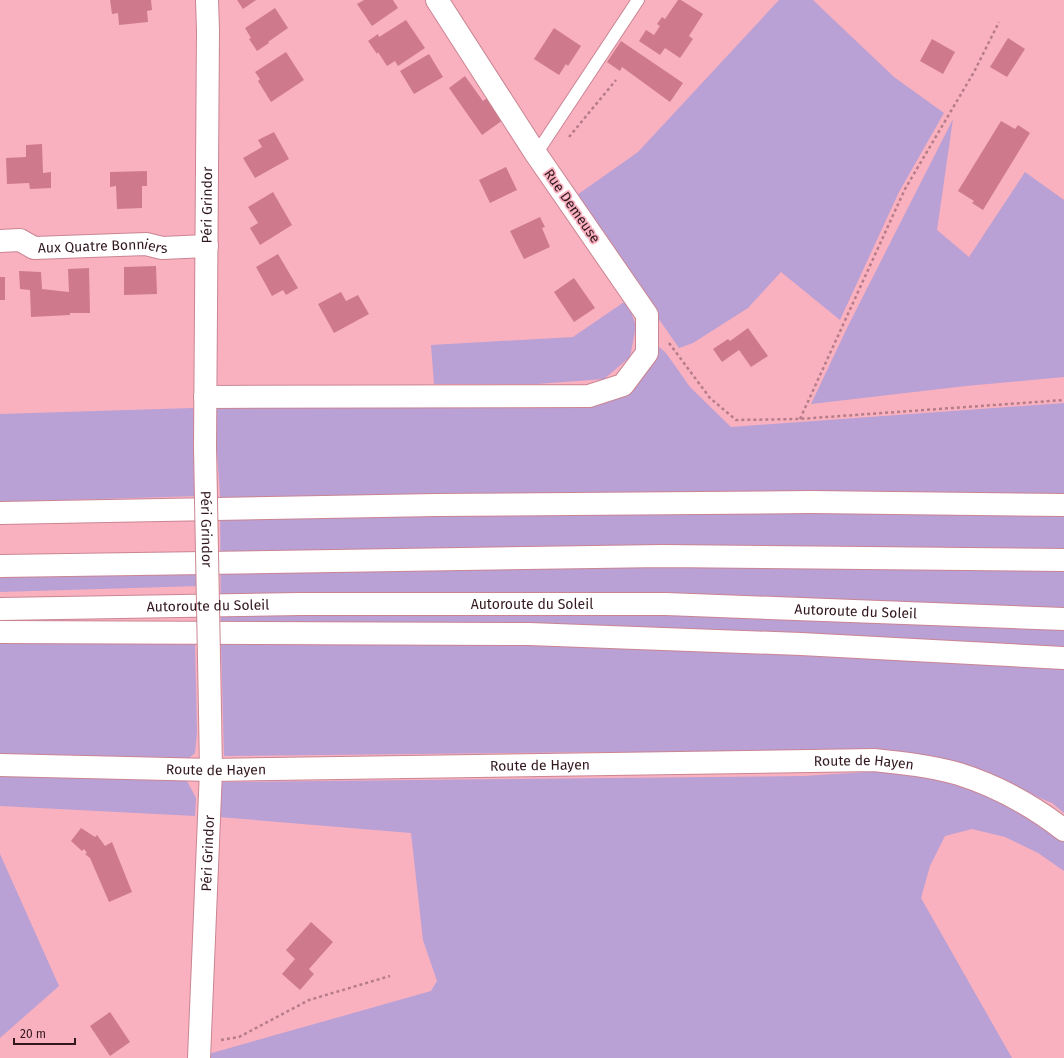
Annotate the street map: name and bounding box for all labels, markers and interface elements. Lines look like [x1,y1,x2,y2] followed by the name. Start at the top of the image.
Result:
[198,166,216,243] street label: Péri Grindor
[540,166,604,246] street label: Rue Demeuse
[38,235,168,257] street label: Aux Quatre Bonniers
[197,490,216,568] street label: Péri Grindor
[147,596,269,615] street label: Autoroute du Soleil
[471,596,593,613] street label: Autoroute du Soleil
[794,600,917,622] street label: Autoroute du Soleil
[814,751,915,773] street label: Route de Hayen
[490,756,590,774] street label: Route de Hayen
[166,760,266,779] street label: Route de Hayen
[197,814,218,892] street label: Péri Grindor
[14,1020,75,1046] scale bar
[20,1027,46,1041] text: 20 m

